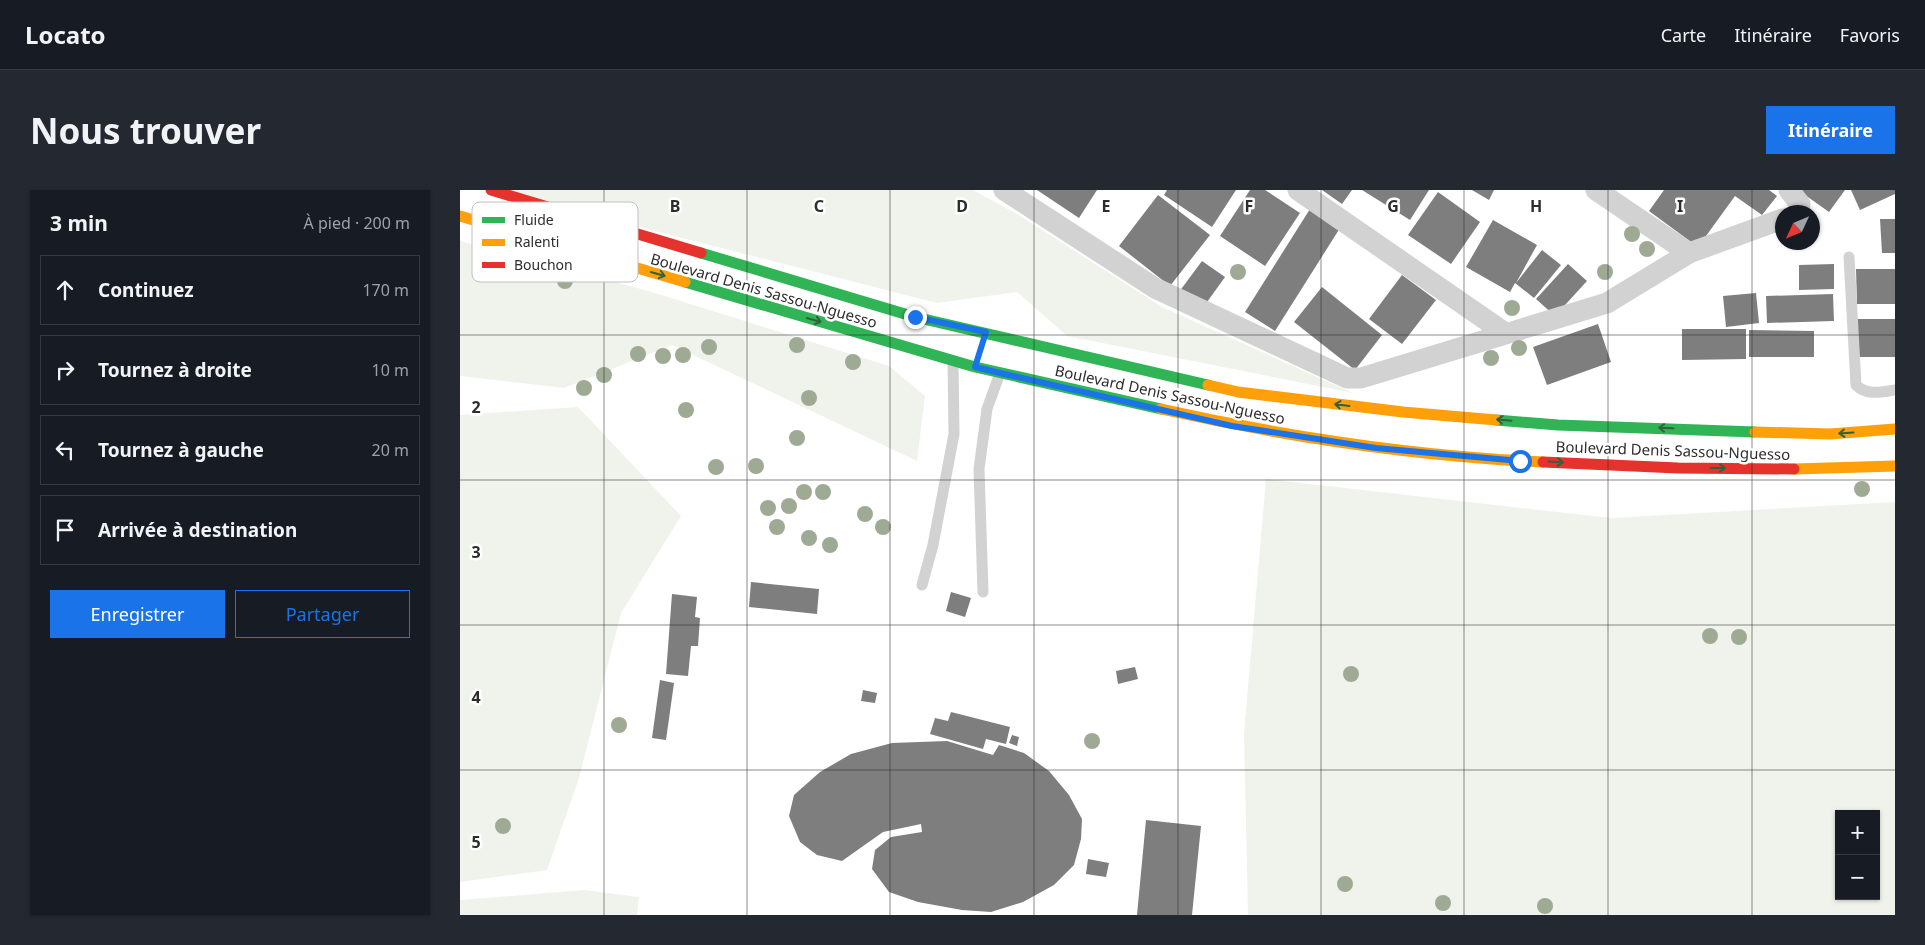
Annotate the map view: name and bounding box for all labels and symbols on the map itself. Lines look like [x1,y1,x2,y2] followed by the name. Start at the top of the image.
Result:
[670,195,680,217] text: B
[814,195,824,217] text: C
[956,195,968,217] text: D
[1102,195,1111,217] text: E
[1245,195,1253,217] text: F
[1387,195,1399,217] text: G
[1530,195,1542,217] text: H
[1677,195,1683,217] text: I
[472,202,638,282] legend
[1775,205,1820,250] north arrow
[514,210,554,229] text: Fluide
[514,232,559,251] text: Ralenti
[648,248,880,332] street label: Boulevard Denis Sassou-Nguesso
[514,255,573,274] text: Bouchon
[650,270,666,280] one-way arrow
[904,306,927,329] route end
[806,316,822,326] one-way arrow
[1053,360,1287,428] street label: Boulevard Denis Sassou-Nguesso
[471,396,481,418] text: 2
[1335,400,1351,410] one-way arrow
[1496,416,1512,425] one-way arrow
[1659,424,1675,433] one-way arrow
[1839,428,1855,437] one-way arrow
[1555,436,1791,464] street label: Boulevard Denis Sassou-Nguesso
[1509,450,1532,473] route start
[1547,458,1563,467] one-way arrow
[1710,463,1726,473] one-way arrow
[471,541,481,563] text: 3
[471,686,481,708] text: 4
[471,831,481,853] text: 5

